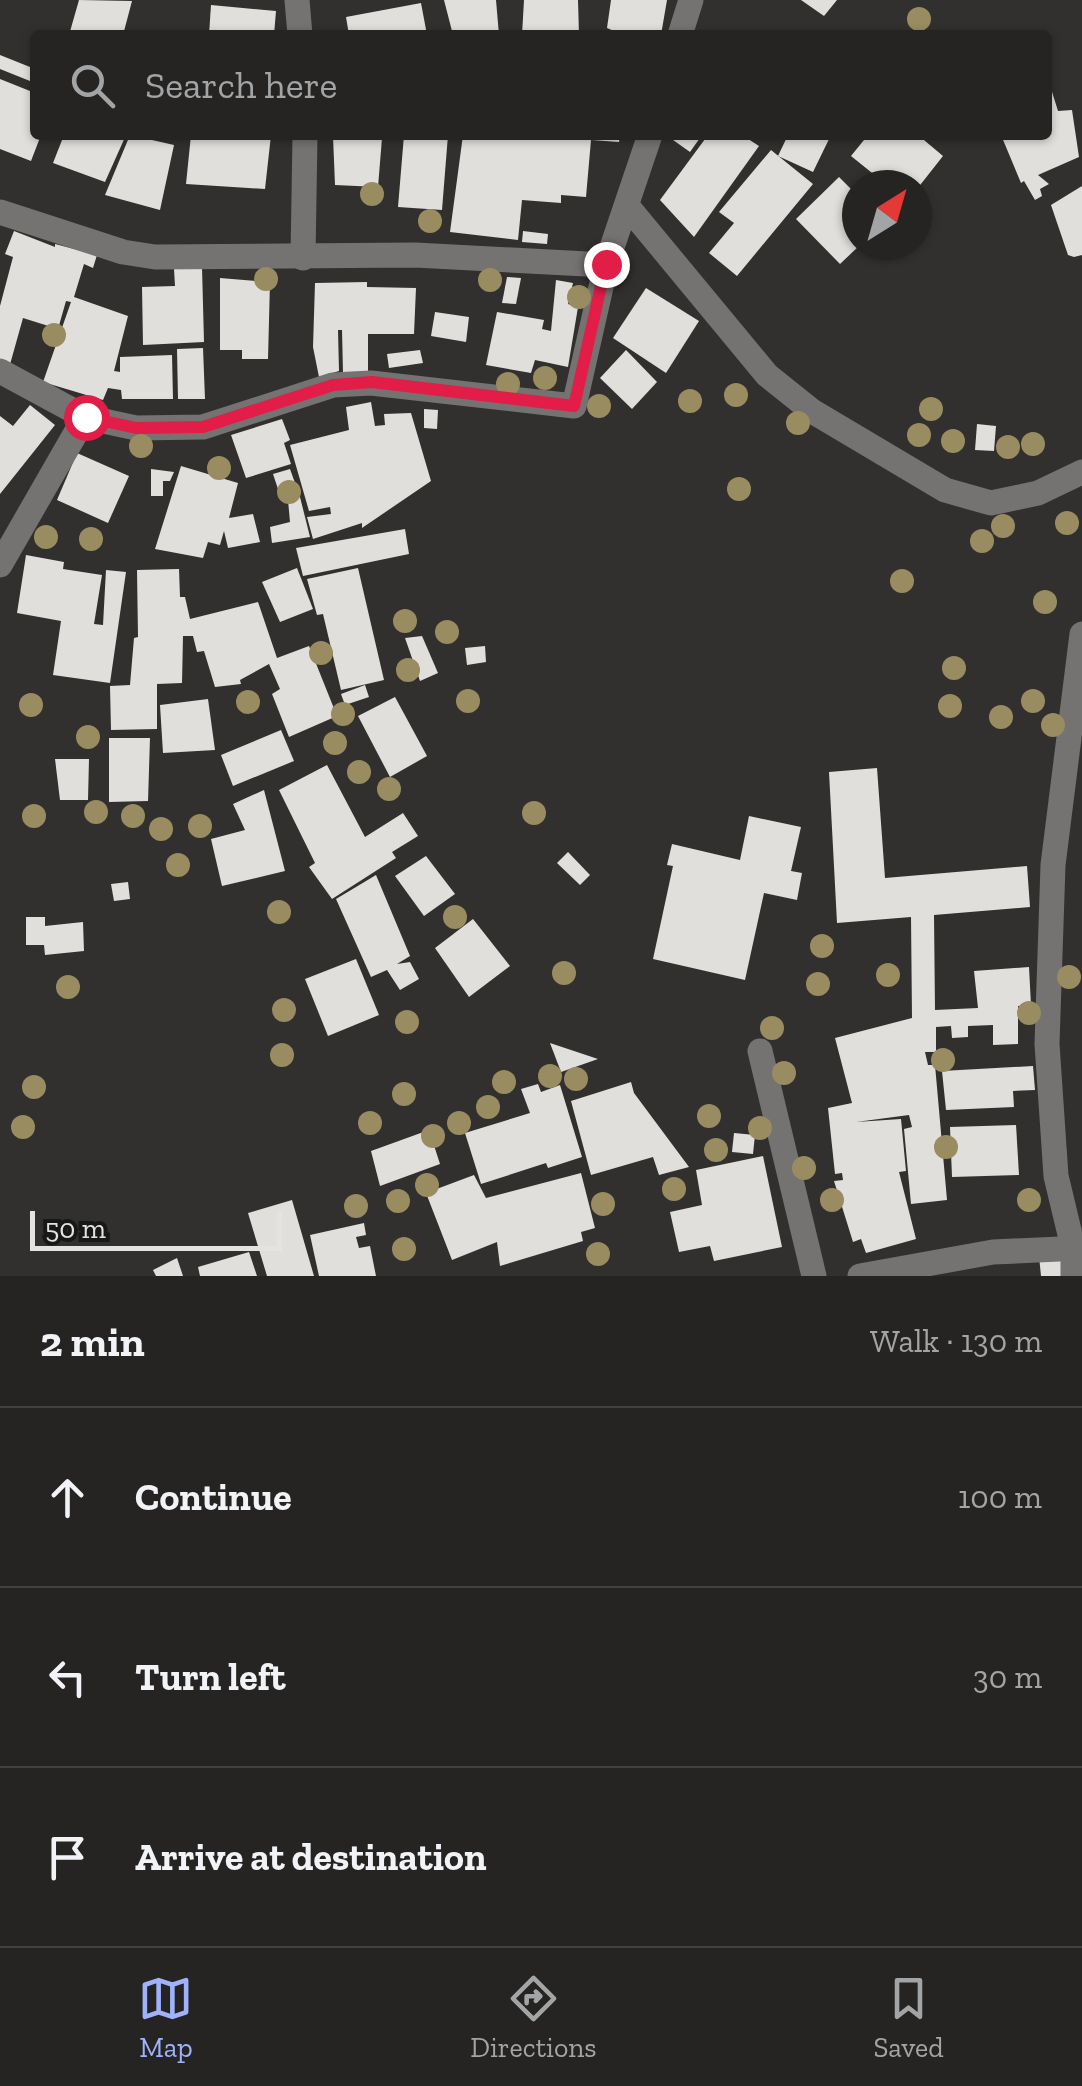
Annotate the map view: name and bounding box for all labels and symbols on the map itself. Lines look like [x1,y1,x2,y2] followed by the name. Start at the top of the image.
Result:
[842,170,932,260] north arrow
[584,242,630,288] route end
[64,395,110,441] route start
[30,1206,282,1250] scale bar

